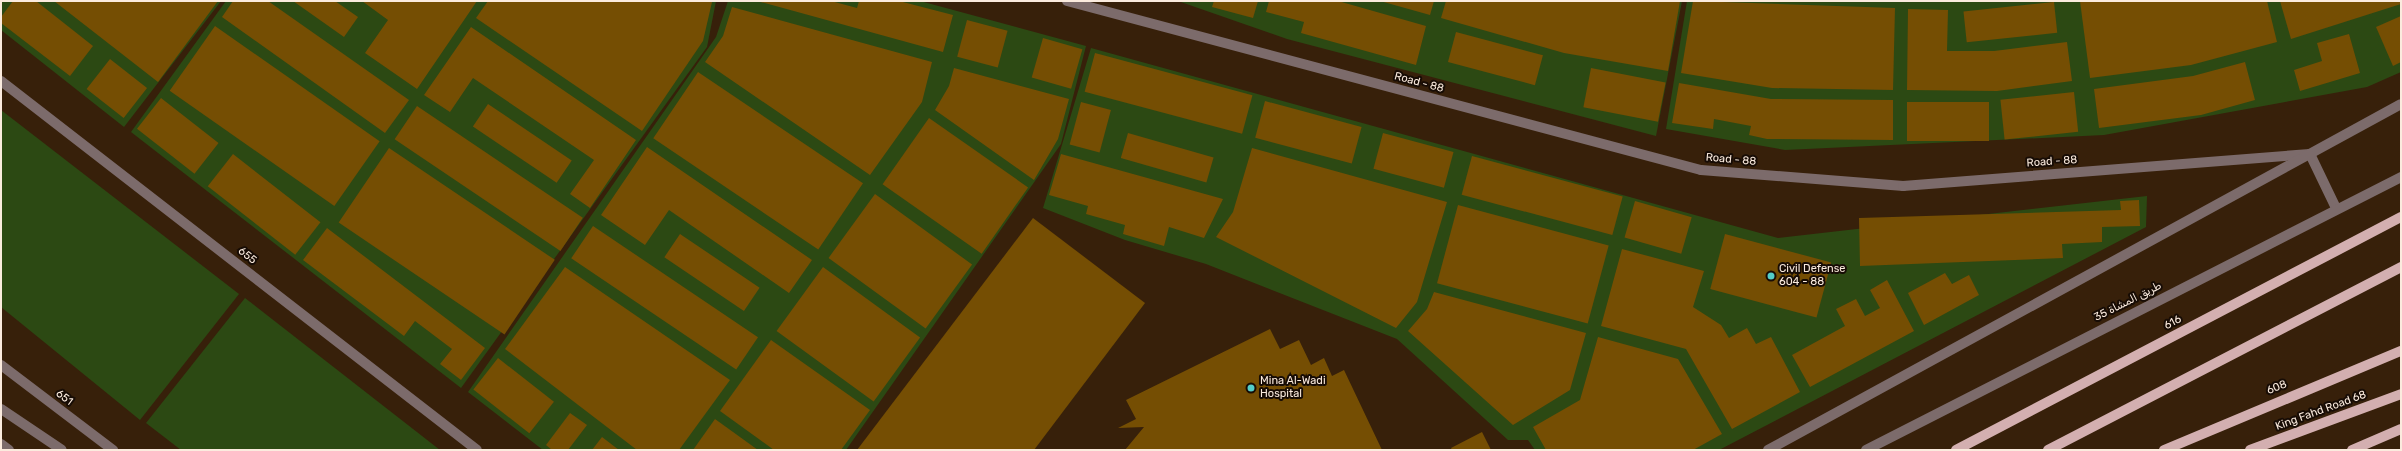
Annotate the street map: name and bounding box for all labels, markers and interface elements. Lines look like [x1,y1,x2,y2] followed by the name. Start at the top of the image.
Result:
[1393,70,1445,96] street label: Road - 88
[1705,151,1757,169] street label: Road - 88
[2026,154,2078,170] street label: Road - 88
[235,245,259,267] street label: 655
[1779,263,1846,289] place label: Civil Defense 604 - 88
[1766,271,1776,281] marker: Civil Defense 604 - 88
[2092,279,2164,325] street label: طريق المشاة 35
[2162,313,2184,333] street label: 616
[1260,375,1326,401] place label: Mina Al-Wadi Hospital
[2265,378,2289,398] street label: 608
[1245,382,1257,394] marker: Mina Al-Wadi Hospital
[53,387,75,409] street label: 651
[2274,388,2368,434] street label: King Fahd Road 68

